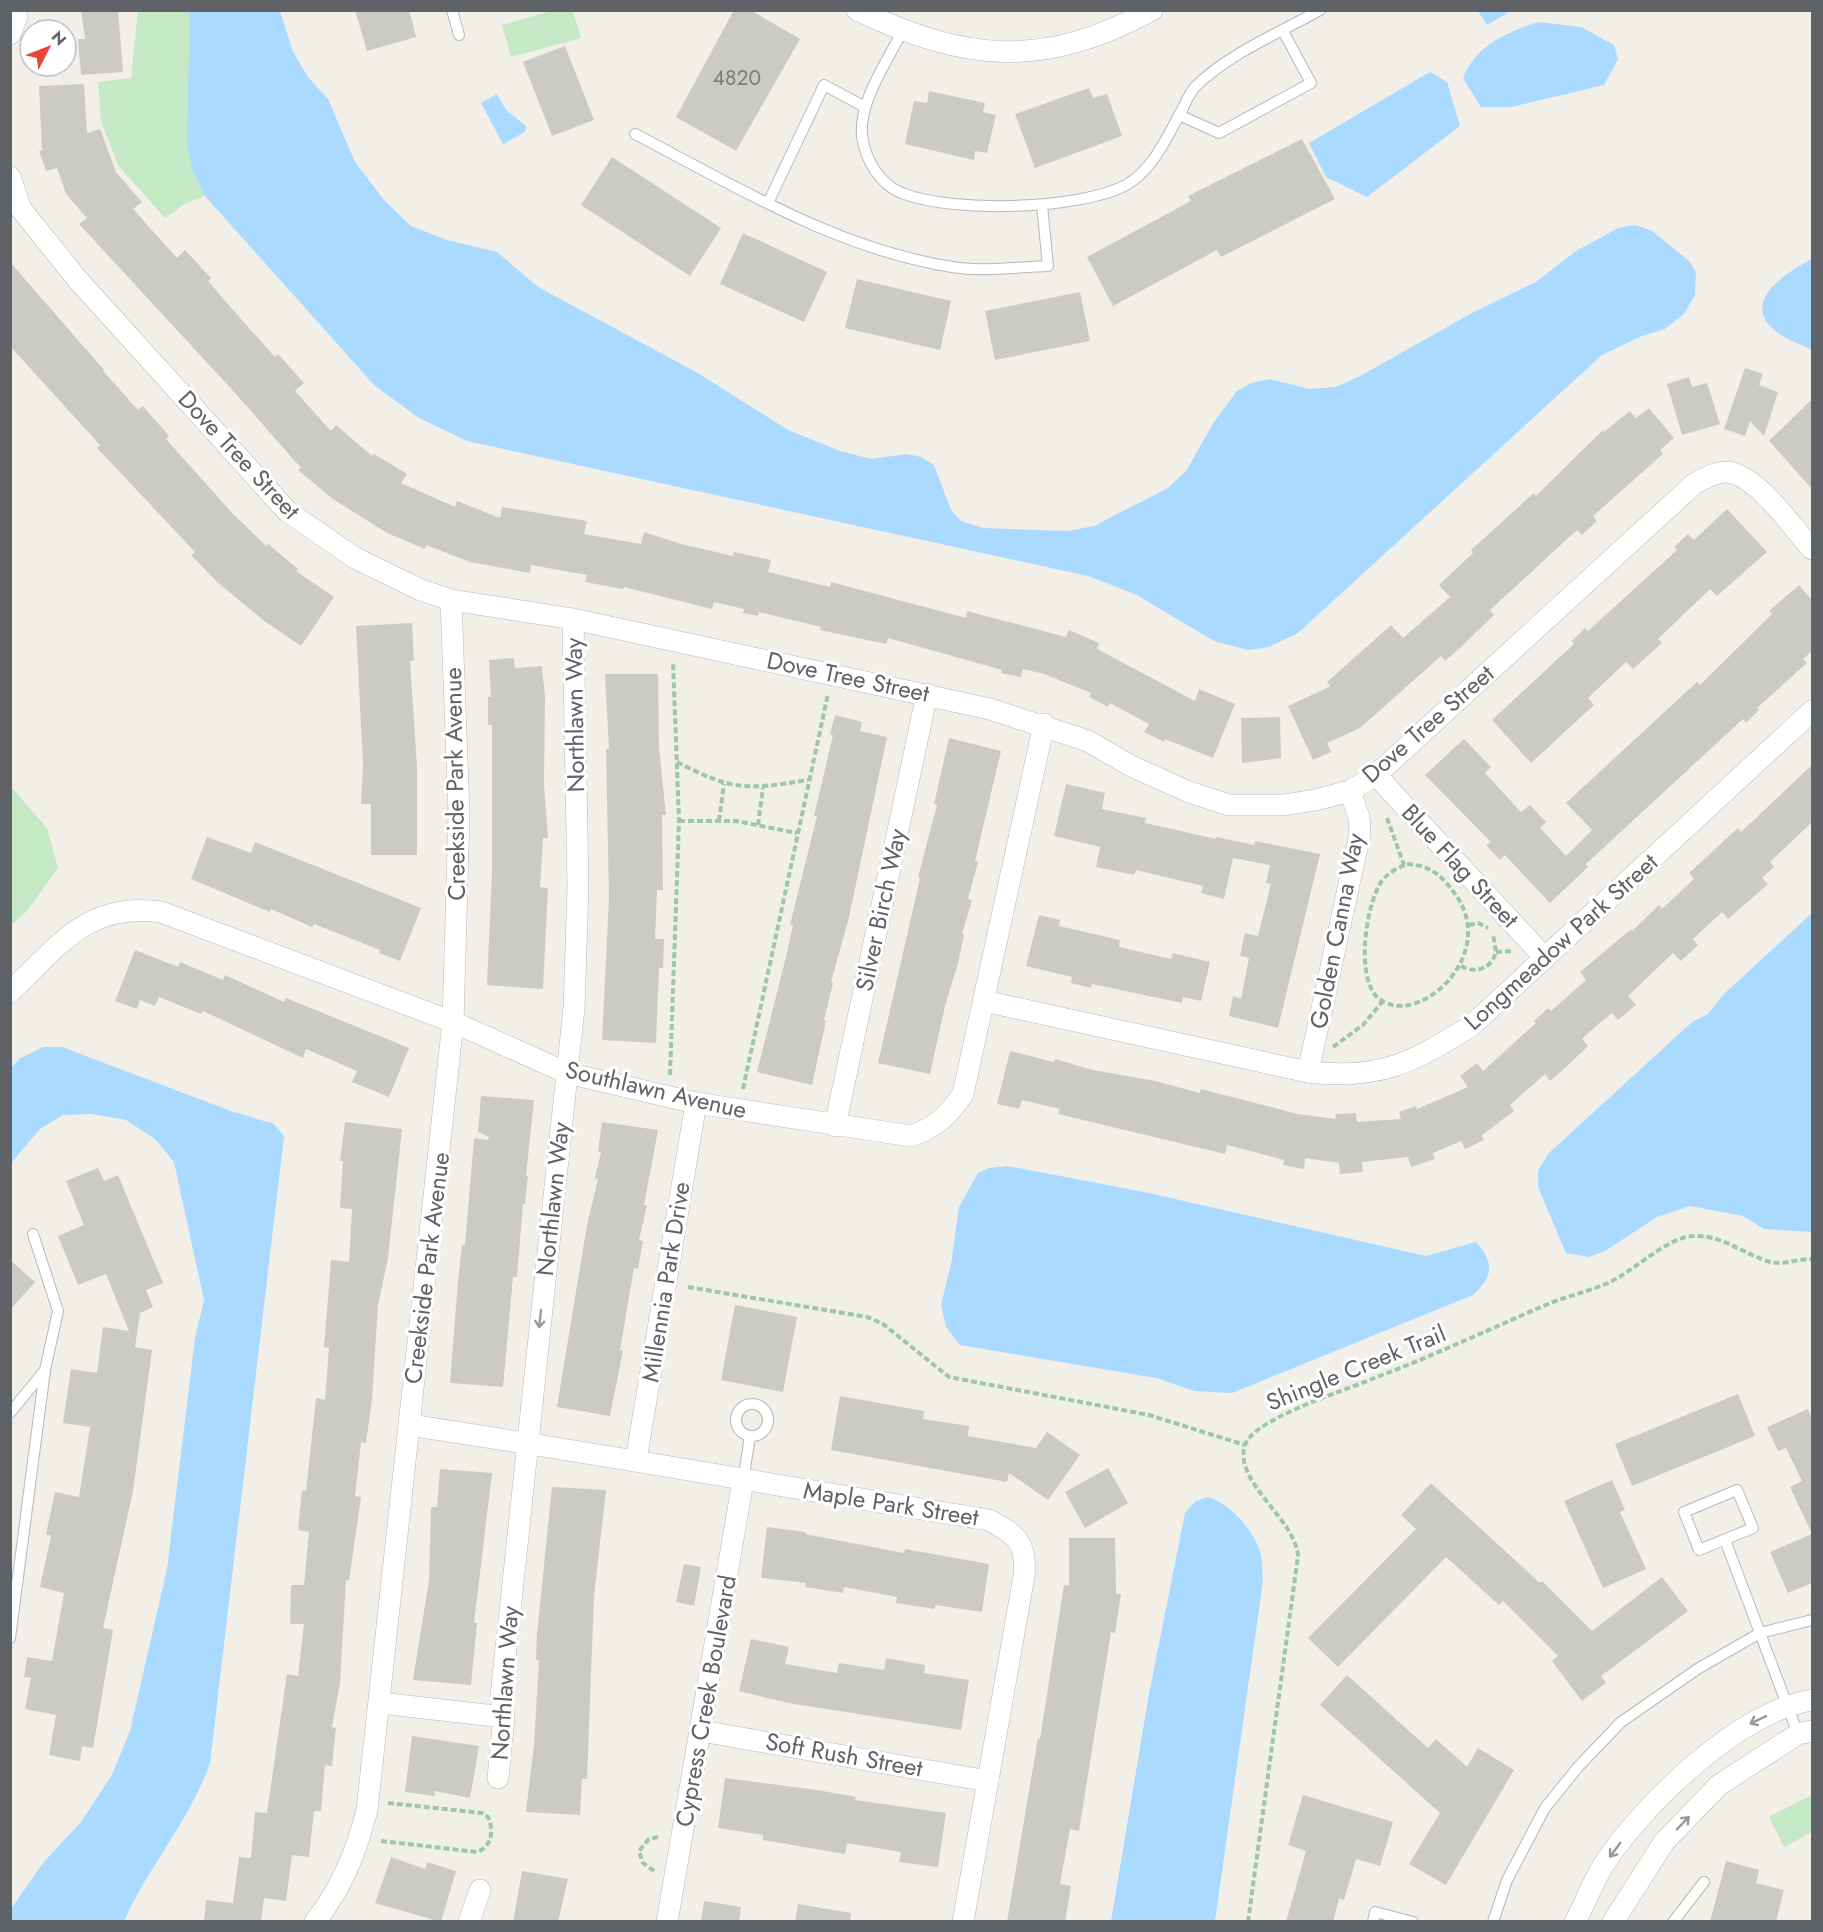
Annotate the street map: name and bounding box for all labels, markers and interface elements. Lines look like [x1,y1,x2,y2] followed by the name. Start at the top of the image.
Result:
[18,18,78,78] north arrow
[46,26,72,51] text: N
[713,63,761,93] house number: 4820
[170,382,309,527] street label: Dove Tree Street
[556,637,593,793] street label: Northlawn Way
[764,642,933,711] street label: Dove Tree Street
[1354,656,1502,791] street label: Dove Tree Street
[435,667,474,901] street label: Creekside Park Avenue
[1394,796,1527,936] street label: Blue Flag Street
[846,825,915,994] street label: Silver Birch Way
[1300,830,1373,1032] street label: Golden Canna Way
[1456,845,1665,1038] street label: Longmeadow Park Street
[562,1052,750,1127] street label: Southlawn Avenue
[527,1120,578,1278] street label: Northlawn Way
[395,1150,458,1386] street label: Creekside Park Avenue
[632,1179,699,1385] street label: Millennia Park Drive
[534,1309,545,1329] one-way arrow
[1261,1316,1451,1420] street label: Shingle Creek Trail
[801,1472,981,1535] street label: Maple Park Street
[666,1572,745,1829] street label: Cypress Creek Boulevard
[482,1604,527,1761] street label: Northlawn Way
[1750,1715,1768,1727] one-way arrow
[763,1723,926,1786] street label: Soft Rush Street
[1675,1815,1690,1830] one-way arrow
[1608,1841,1621,1857] one-way arrow

